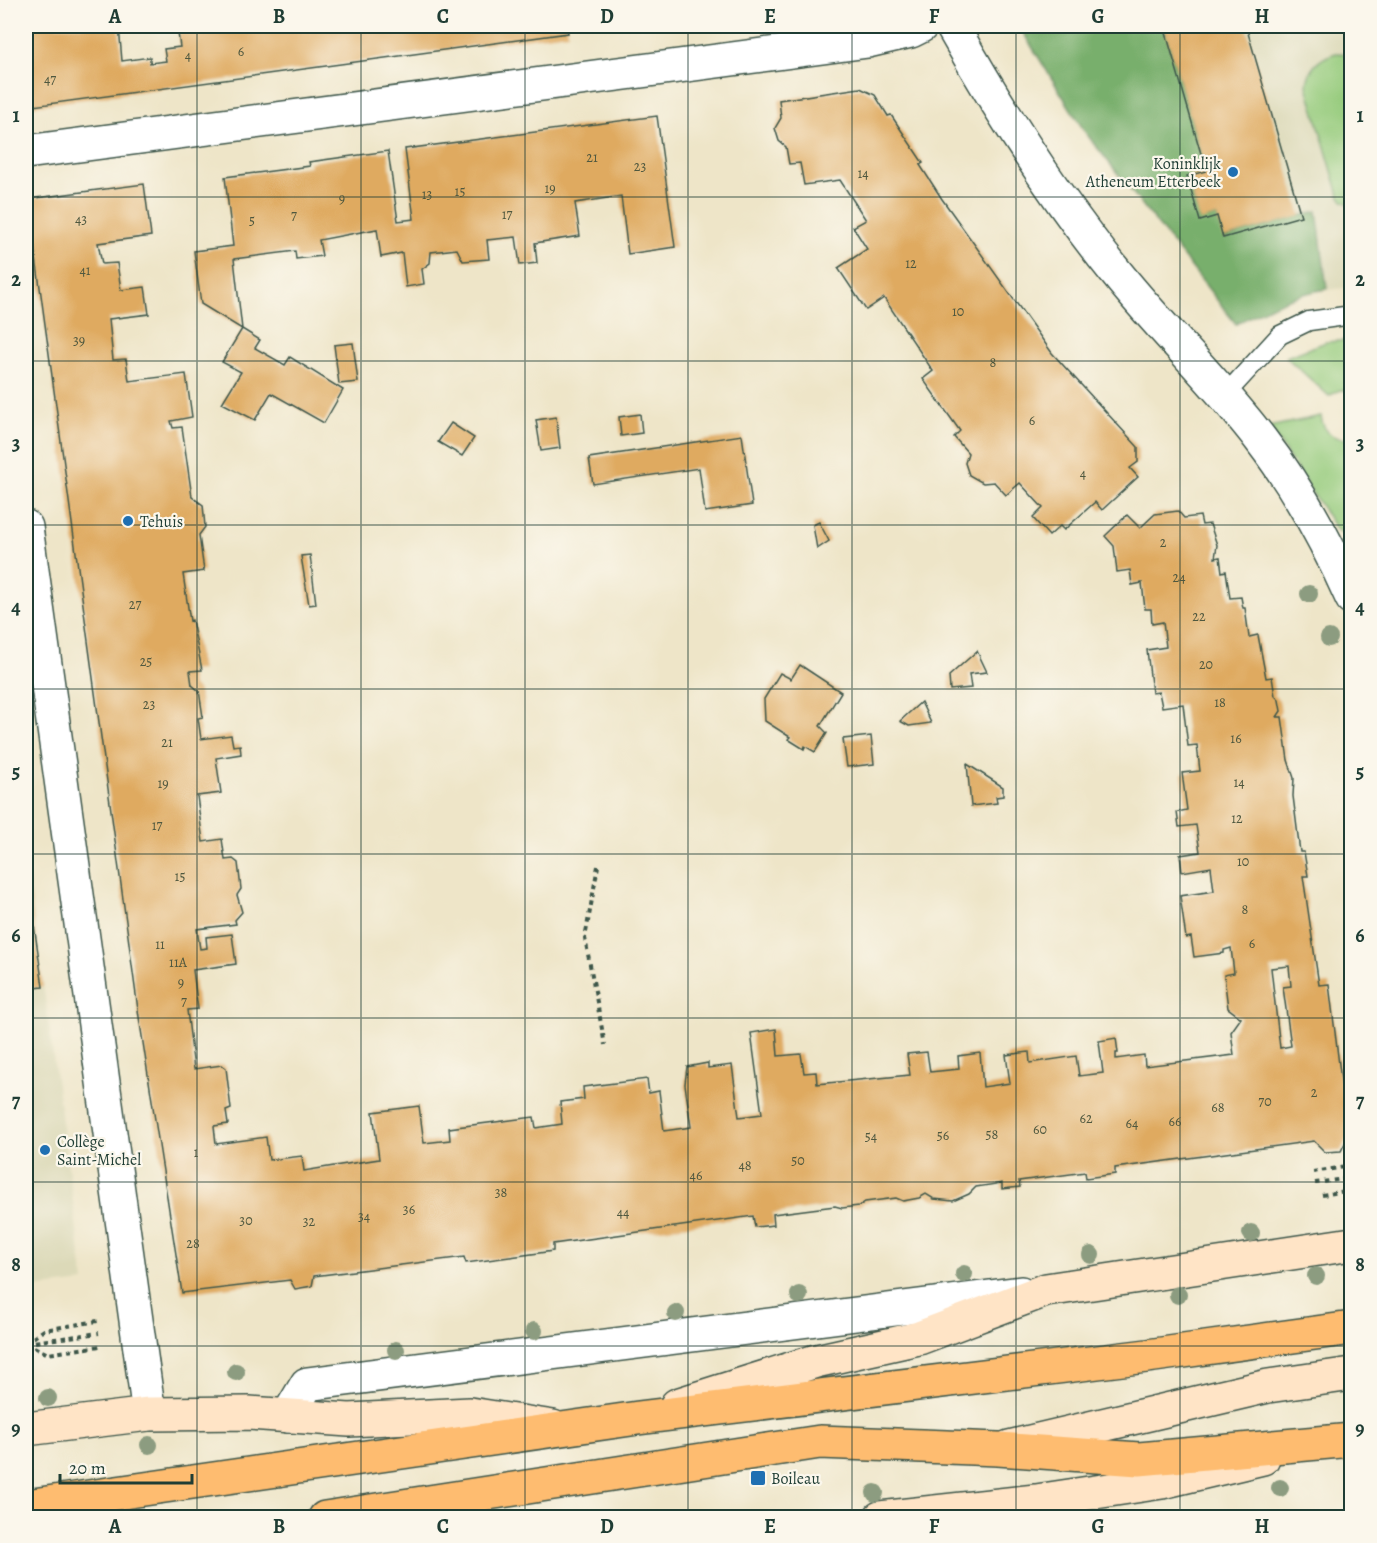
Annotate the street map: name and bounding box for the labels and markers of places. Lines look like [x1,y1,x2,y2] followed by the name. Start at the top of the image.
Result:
[1085,153,1221,193] place label: Koninklijk Atheneum Etterbeek
[1226,165,1240,179] marker: Koninklijk Atheneum Etterbeek
[140,511,183,533] place label: Tehuis
[121,514,135,528] marker: Tehuis
[57,1131,141,1171] place label: Collège Saint-Michel
[38,1143,52,1157] marker: Collège Saint-Michel
[771,1468,820,1490] place label: Boileau
[749,1469,767,1487] marker: Boileau

